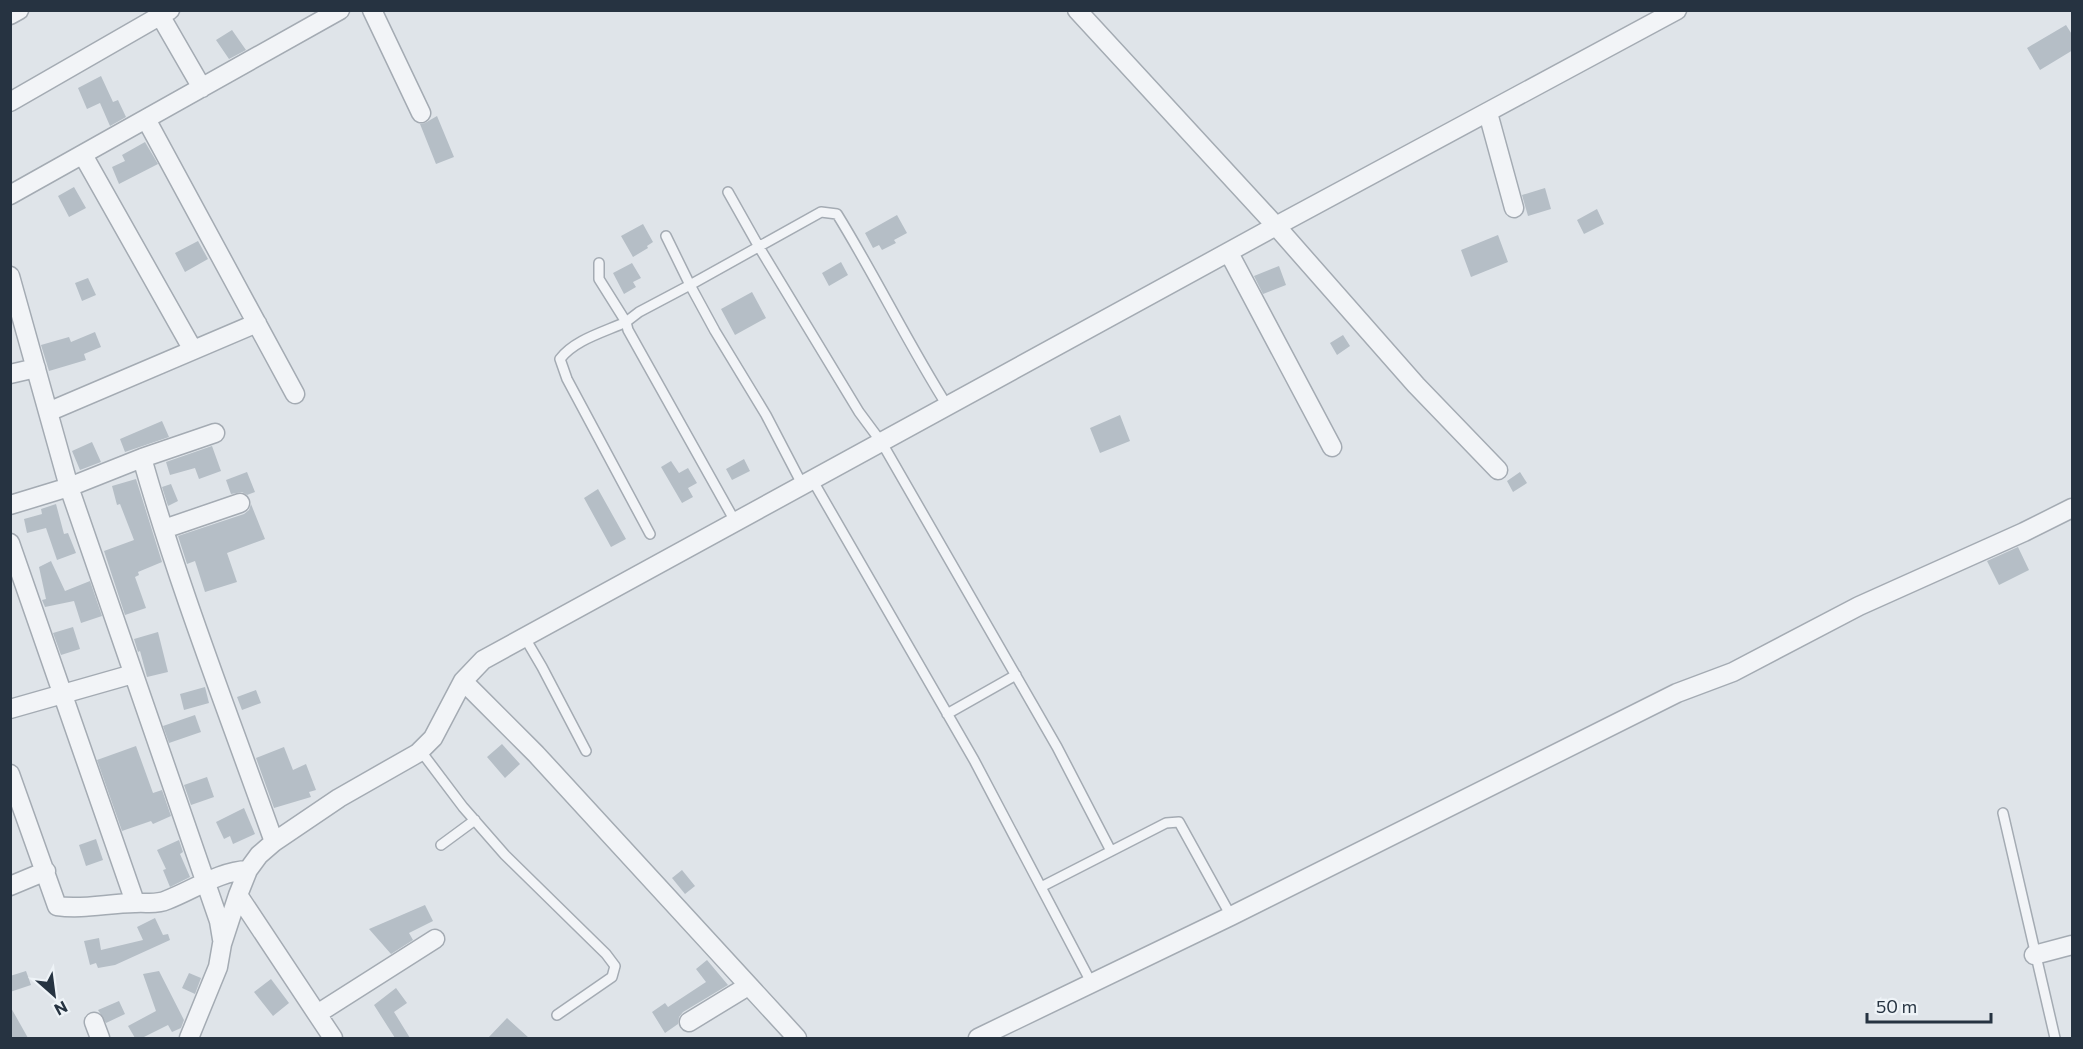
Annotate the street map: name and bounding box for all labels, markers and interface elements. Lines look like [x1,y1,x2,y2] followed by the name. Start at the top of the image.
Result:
[24,965,84,1025] north arrow
[1867,986,1992,1024] scale bar
[1876,995,1917,1017] text: 50 m
[52,997,71,1020] text: N

